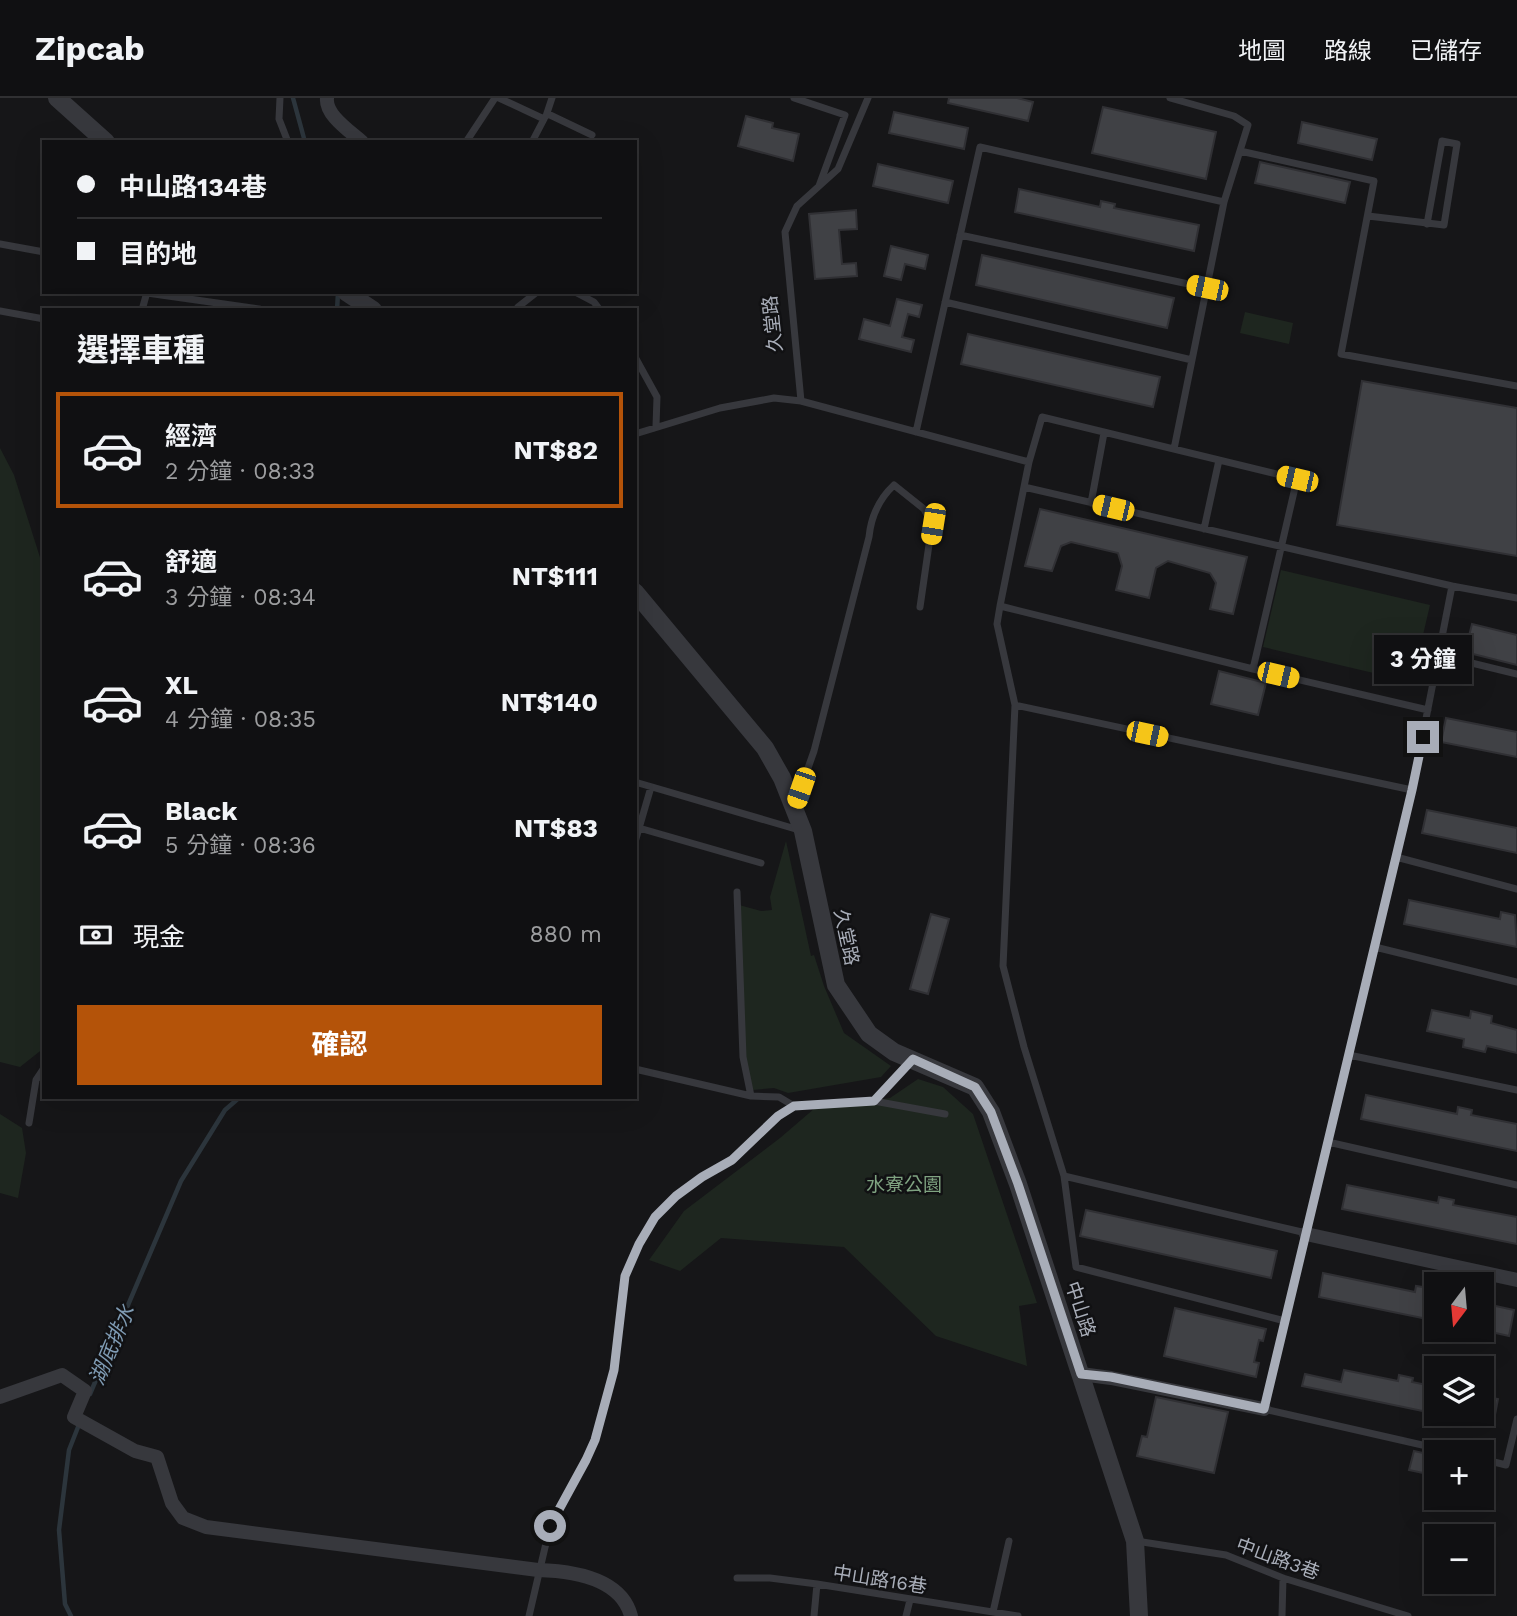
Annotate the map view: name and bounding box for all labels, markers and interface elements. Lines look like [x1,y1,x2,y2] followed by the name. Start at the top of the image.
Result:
[35,29,145,68] text: Zipcab
[1238,37,1286,65] text: 地圖
[1324,37,1372,65] text: 路線
[1410,37,1482,65] text: 已儲存
[119,172,266,202] text: 中山路134巷
[119,239,197,269] text: 目的地
[1185,273,1230,303] car
[758,294,787,354] street label: 久堂路
[77,331,205,369] text: 選擇車種
[81,419,144,482] icon: car
[165,421,217,451] text: 經濟
[514,435,598,465] text: NT$82
[165,458,315,485] text: 2 分鐘 · 08:33
[1275,464,1320,494] car
[1091,493,1136,523] car
[920,502,947,546] car
[81,545,144,608] icon: car
[165,547,217,577] text: 舒適
[512,561,598,591] text: NT$111
[165,584,316,611] text: 3 分鐘 · 08:34
[1374,636,1472,684] callout: 3 分鐘
[1390,646,1456,673] text: 3 分鐘
[1256,660,1301,690] car
[165,670,198,700] text: XL
[81,671,144,734] icon: car
[501,687,598,717] text: NT$140
[165,706,316,733] text: 4 分鐘 · 08:35
[1125,719,1170,749] car
[1407,721,1439,753] route end
[785,765,818,811] car
[165,796,237,826] text: Black
[81,797,144,860] icon: car
[514,813,598,843] text: NT$83
[165,832,316,859] text: 5 分鐘 · 08:36
[829,907,864,967] street label: 久堂路
[77,916,115,954] icon: cash
[530,921,602,948] text: 880 m
[133,922,185,952] text: 現金
[77,1005,602,1085] button: 確認
[866,1173,942,1196] park label: 水寮公園
[1424,1272,1494,1342] north arrow
[1424,1272,1494,1594] map controls
[1061,1278,1100,1340] street label: 中山路
[84,1300,140,1388] water label: 湖底排水
[1424,1356,1494,1426] button: layers
[1424,1440,1494,1510] button: +
[534,1510,566,1542] route start
[1424,1524,1494,1594] button: −
[1233,1533,1323,1584] street label: 中山路3巷
[831,1561,929,1598] street label: 中山路16巷

